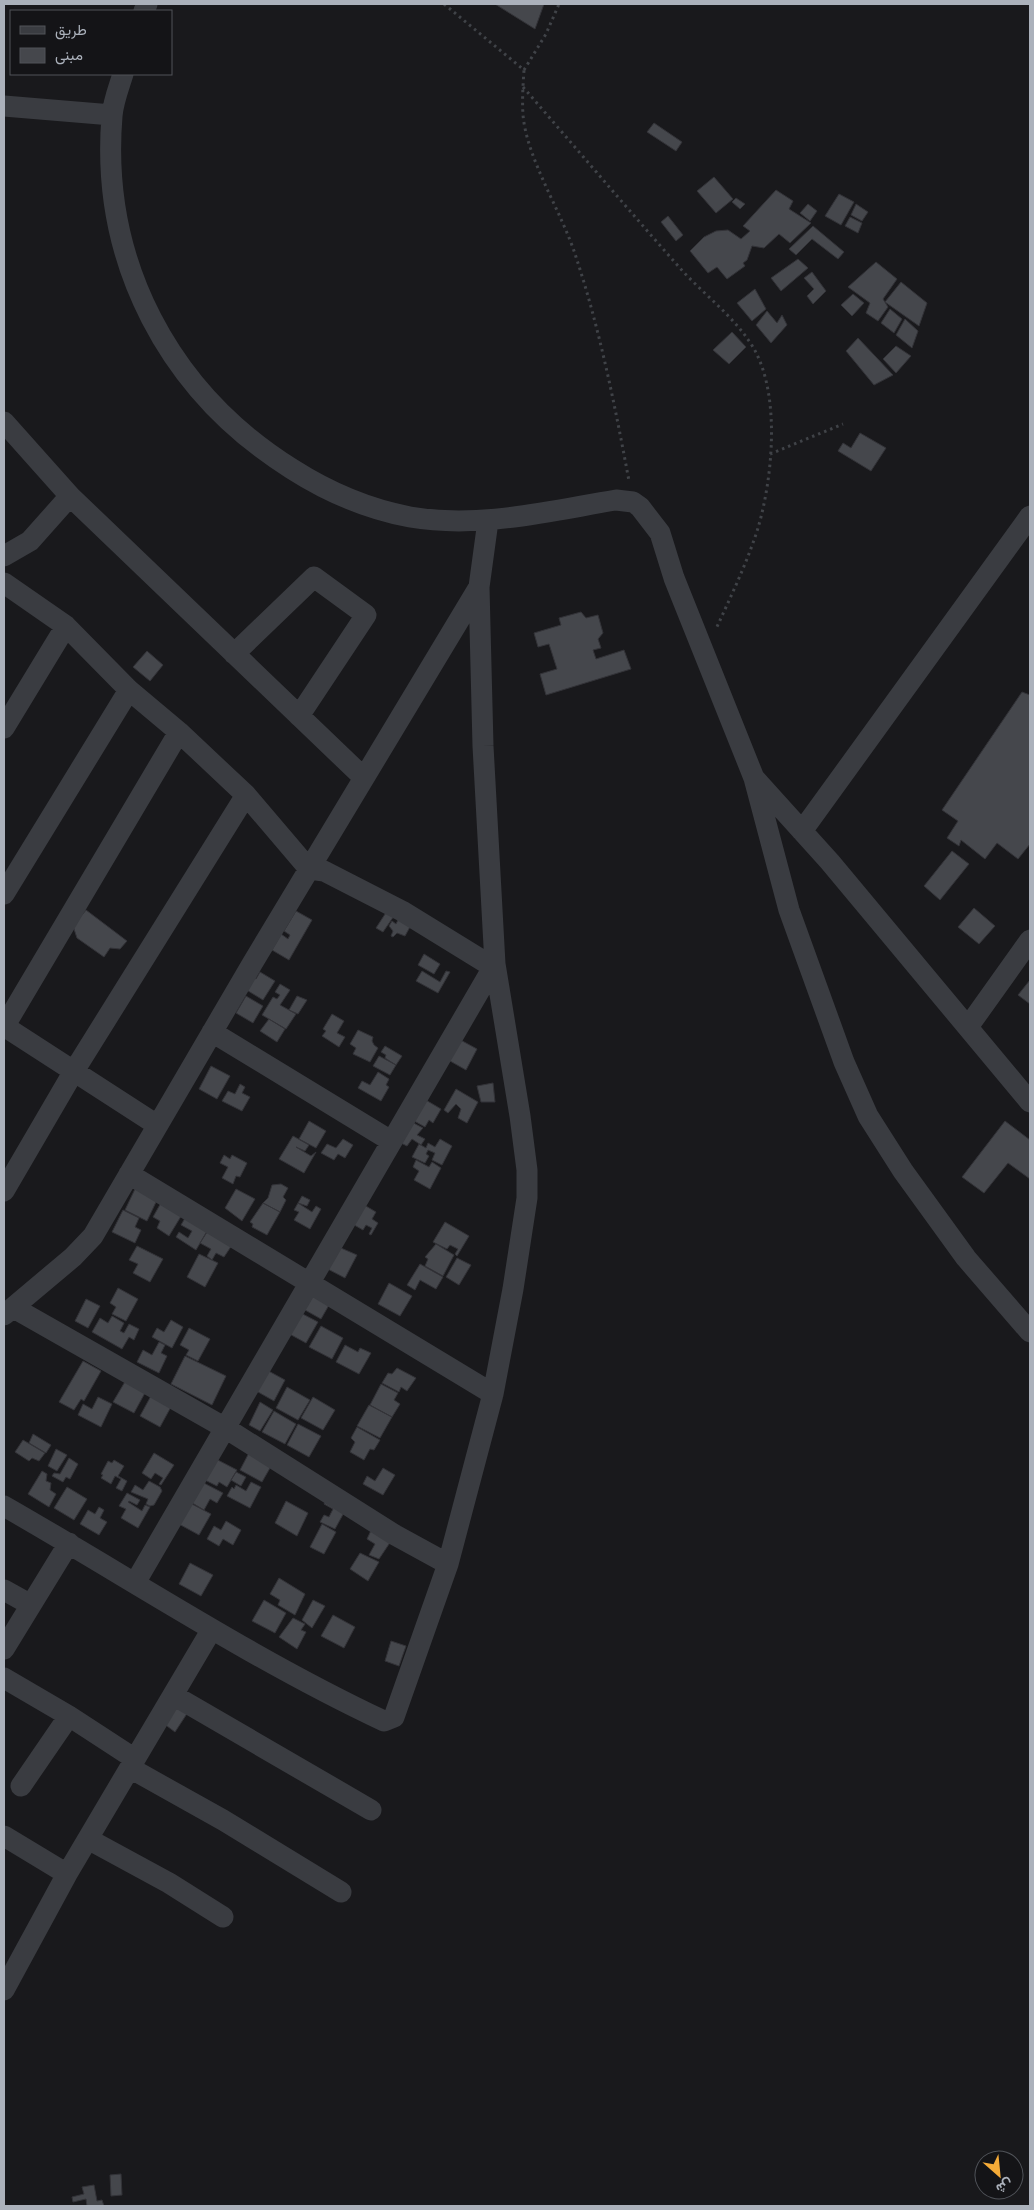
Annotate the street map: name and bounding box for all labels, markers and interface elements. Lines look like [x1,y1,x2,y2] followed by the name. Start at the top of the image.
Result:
[10,10,172,75] legend
[55,21,87,40] text: طريق
[55,46,83,65] text: مبنى
[974,2150,1024,2200] north arrow
[993,2175,1016,2198] text: ش

